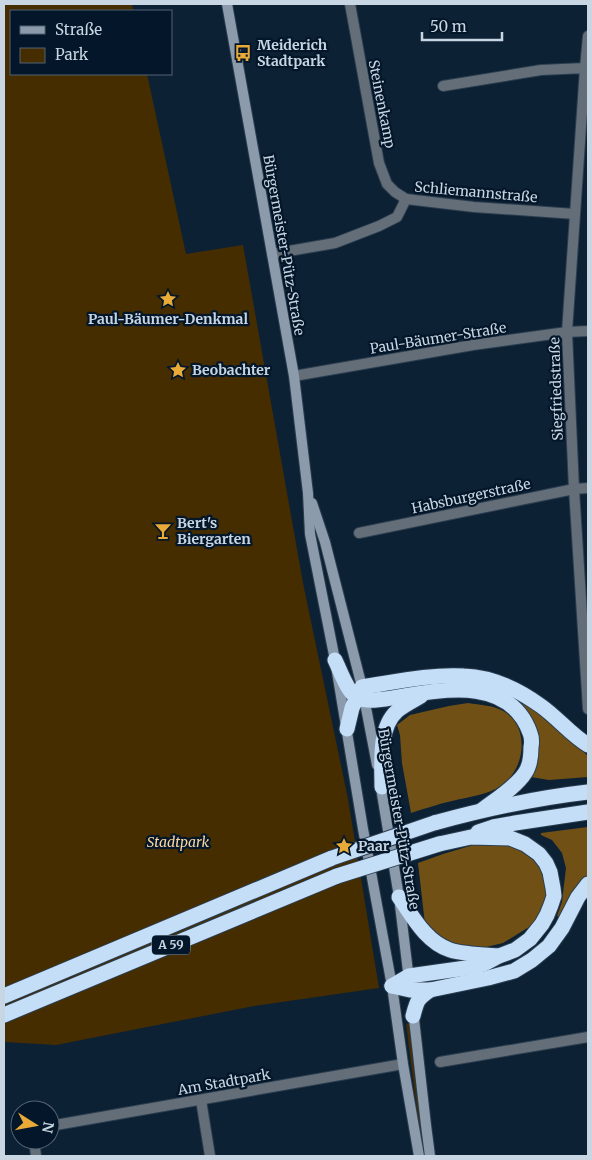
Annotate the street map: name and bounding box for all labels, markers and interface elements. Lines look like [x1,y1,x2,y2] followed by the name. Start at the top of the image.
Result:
[10,10,172,75] legend
[422,10,502,42] scale bar
[430,17,467,36] text: 50 m
[55,20,102,39] text: Straße
[257,36,328,70] place label: Meiderich Stadtpark
[233,43,253,63] bus stop icon: Meiderich Stadtpark
[55,45,89,64] text: Park
[365,58,399,150] street label: Steinenkamp
[259,153,309,337] street label: Bürgermeister-Pütz-Straße
[414,178,538,206] street label: Schliemannstraße
[158,289,178,309] place icon: Paul-Bäumer-Denkmal
[88,310,248,328] place label: Paul-Bäumer-Denkmal
[368,318,508,358] street label: Paul-Bäumer-Straße
[545,337,567,441] street label: Siegfriedstraße
[168,360,188,380] place icon: Beobachter
[192,361,271,379] place label: Beobachter
[410,475,532,517] street label: Habsburgerstraße
[177,514,251,548] place label: Bert's Biergarten
[153,521,173,541] bar icon: Bert's Biergarten
[374,727,424,911] street label: Bürgermeister-Pütz-Straße
[147,833,209,851] park label: Stadtpark
[334,836,354,856] place icon: Paar
[358,837,390,855] place label: Paar
[152,936,190,954] road number: A 59
[175,1065,272,1099] street label: Am Stadtpark
[10,1100,60,1150] north arrow
[38,1120,58,1135] text: N

